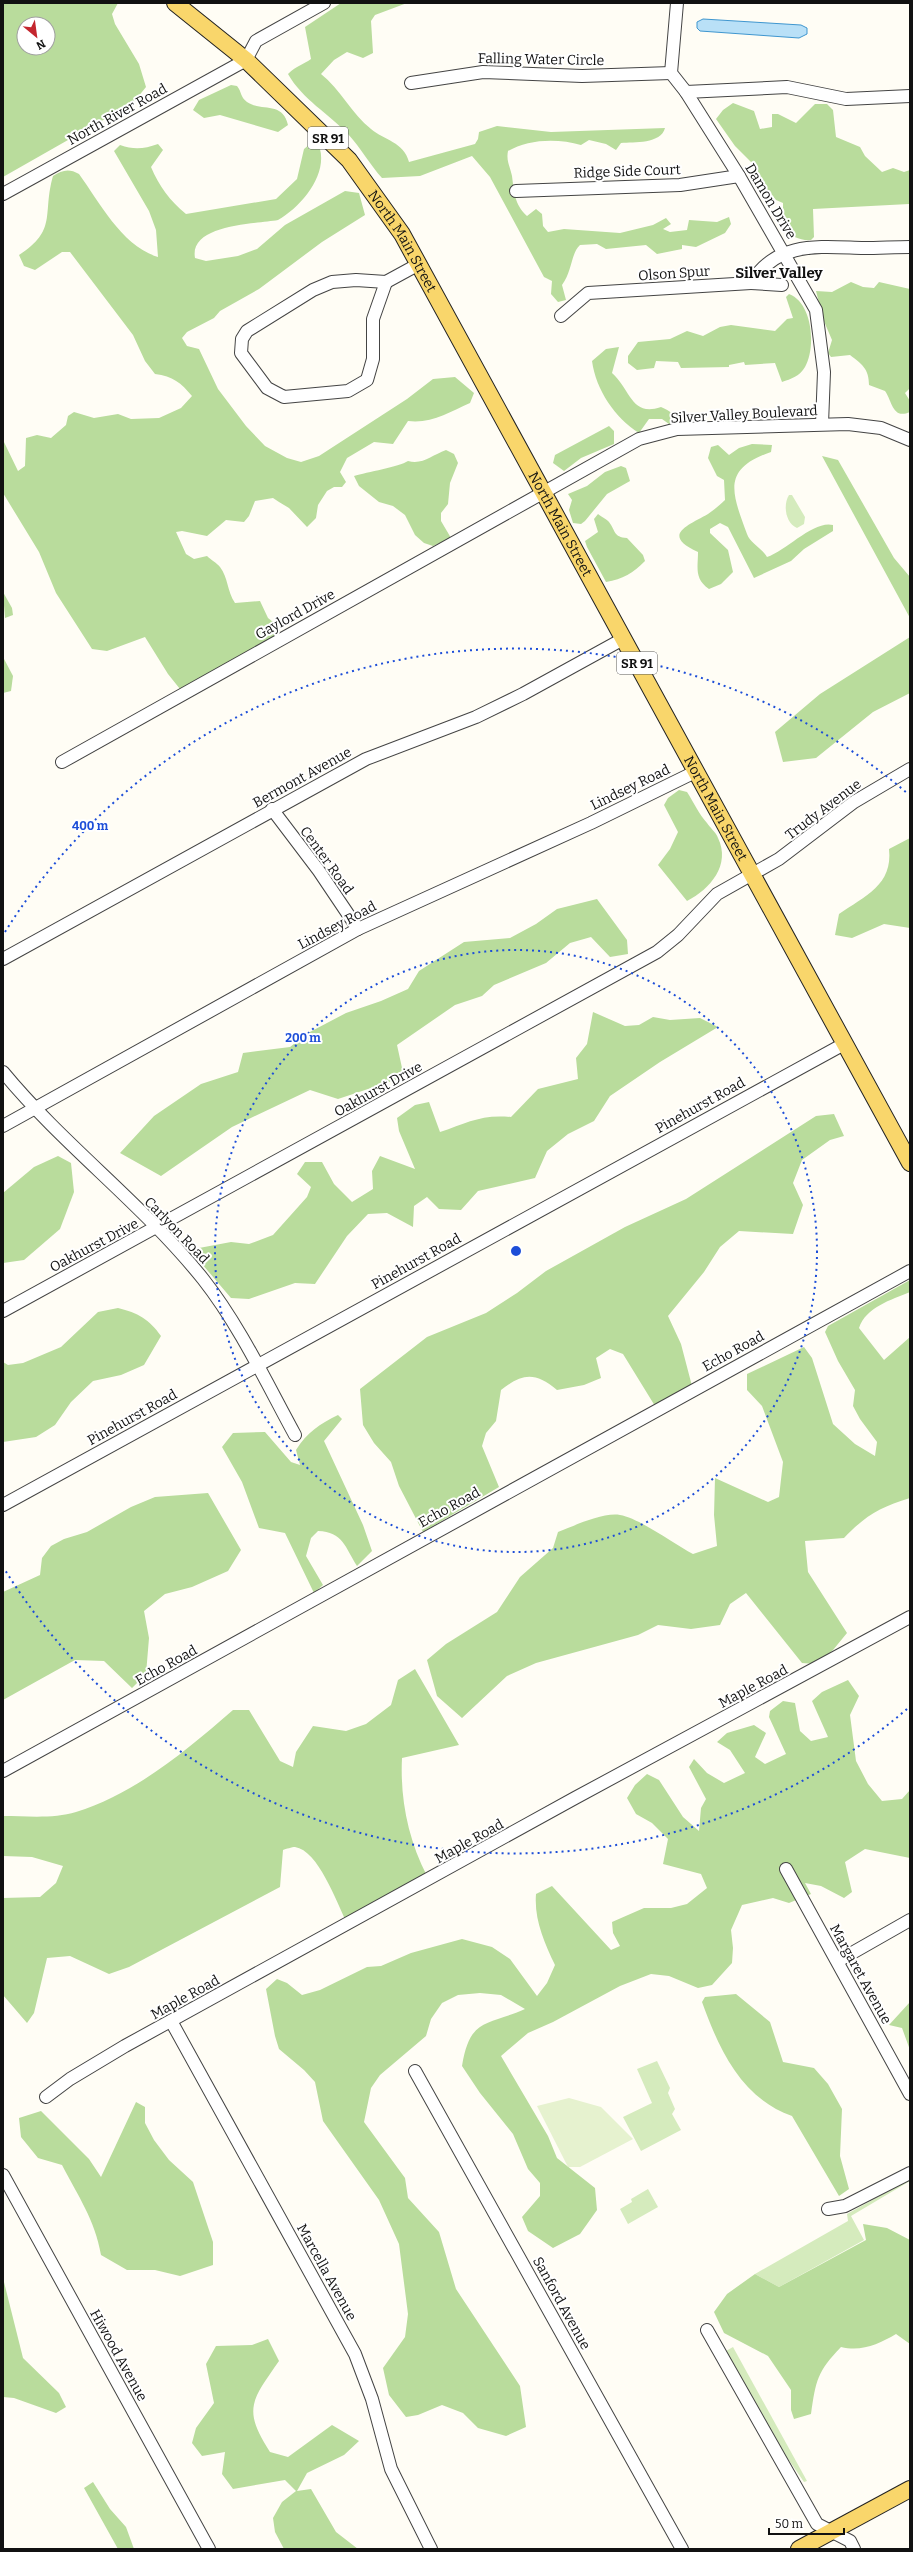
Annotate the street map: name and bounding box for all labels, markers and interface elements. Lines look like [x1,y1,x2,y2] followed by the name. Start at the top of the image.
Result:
[16,16,56,56] north arrow
[33,37,47,52] text: N
[478,50,604,69] street label: Falling Water Circle
[65,80,170,149] street label: North River Road
[308,127,348,149] road number: SR 91
[741,160,800,242] street label: Damon Drive
[573,161,681,182] street label: Ridge Side Court
[364,187,440,295] street label: North Main Street
[638,263,711,284] street label: Olson Spur
[735,264,823,282] district label: Silver Valley
[670,402,818,427] street label: Silver Valley Boulevard
[525,469,596,580] street label: North Main Street
[253,586,338,643] street label: Gaylord Drive
[617,652,657,674] road number: SR 91
[250,743,354,812] street label: Bermont Avenue
[680,753,751,864] street label: North Main Street
[588,761,673,814] street label: Lindsey Road
[782,775,864,843] street label: Trudy Avenue
[72,819,109,833] text: 400 m
[296,823,357,897] street label: Center Road
[295,898,379,953] street label: Lindsey Road
[285,1031,321,1045] text: 200 m
[331,1058,425,1121] street label: Oakhurst Drive
[652,1074,748,1137] street label: Pinehurst Road
[141,1194,213,1267] street label: Carlyon Road
[47,1215,141,1276] street label: Oakhurst Drive
[368,1230,464,1293] street label: Pinehurst Road
[509,1244,523,1258] centre of rings
[699,1328,767,1375] street label: Echo Road
[84,1386,180,1449] street label: Pinehurst Road
[415,1484,483,1531] street label: Echo Road
[132,1642,200,1689] street label: Echo Road
[716,1661,791,1712] street label: Maple Road
[432,1816,506,1867] street label: Maple Road
[826,1921,895,2027] street label: Margaret Avenue
[148,1972,222,2023] street label: Maple Road
[293,2221,360,2324] street label: Marcella Avenue
[529,2254,594,2353] street label: Sanford Avenue
[86,2306,151,2404] street label: Hiwood Avenue
[769,2510,844,2536] scale bar
[775,2517,804,2531] text: 50 m

